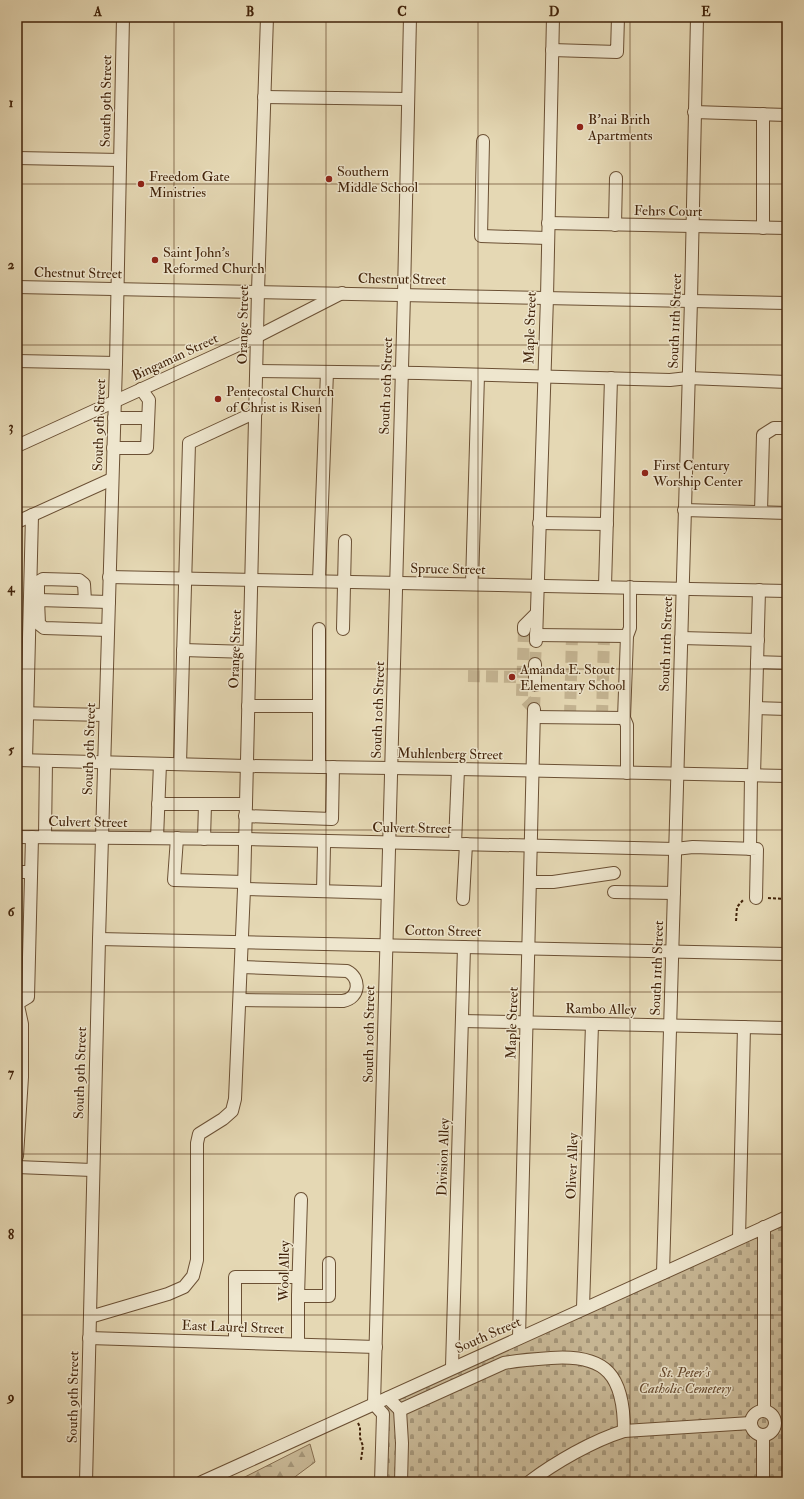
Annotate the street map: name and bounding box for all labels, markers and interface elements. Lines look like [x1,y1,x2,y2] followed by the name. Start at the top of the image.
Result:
[93,4,103,20] text: A
[246,4,254,20] text: B
[397,4,407,20] text: C
[549,4,560,20] text: D
[701,4,711,20] text: E
[97,54,115,147] street label: South 9th Street
[9,95,14,111] text: 1
[587,111,653,145] place label: B'nai Brith Apartments
[575,122,585,132] marker: B'nai Brith Apartments
[337,163,418,196] place label: Southern Middle School
[149,168,230,201] place label: Freedom Gate Ministries
[324,174,334,184] marker: Southern Middle School
[136,179,146,189] marker: Freedom Gate Ministries
[634,202,703,220] street label: Fehrs Court
[163,244,265,277] place label: Saint John's Reformed Church
[150,255,160,265] marker: Saint John's Reformed Church
[8,257,15,273] text: 2
[34,264,123,282] street label: Chestnut Street
[358,270,447,288] street label: Chestnut Street
[665,273,685,369] street label: South 11th Street
[234,285,252,365] street label: Orange Street
[520,291,541,364] street label: Maple Street
[129,329,221,384] street label: Bingaman Street
[376,337,396,435] street label: South 10th Street
[89,378,109,471] street label: South 9th Street
[226,383,335,416] place label: Pentecostal Church of Christ is Risen
[213,394,223,404] marker: Pentecostal Church of Christ is Risen
[9,419,14,435] text: 3
[652,457,743,491] place label: First Century Worship Center
[640,468,650,478] marker: First Century Worship Center
[410,560,486,579] street label: Spruce Street
[6,580,15,596] text: 4
[656,596,676,692] street label: South 11th Street
[225,609,245,689] street label: Orange Street
[368,661,388,759] street label: South 10th Street
[519,661,626,695] place label: Amanda E. Stout Elementary School
[507,672,517,682] marker: Amanda E. Stout Elementary School
[79,702,99,795] street label: South 9th Street
[8,742,14,758] text: 5
[397,745,504,763] street label: Muhlenberg Street
[48,813,128,831] street label: Culvert Street
[372,819,452,837] street label: Culvert Street
[8,904,16,920] text: 6
[647,920,667,1016] street label: South 11th Street
[405,922,482,940] street label: Cotton Street
[360,985,378,1083] street label: South 10th Street
[502,986,523,1059] street label: Maple Street
[565,1000,638,1019] street label: Rambo Alley
[70,1026,90,1119] street label: South 9th Street
[8,1065,15,1081] text: 7
[433,1117,454,1196] street label: Division Alley
[562,1132,583,1200] street label: Oliver Alley
[8,1227,14,1243] text: 8
[275,1240,294,1303] street label: Wool Alley
[452,1313,524,1357] street label: South Street
[181,1317,285,1337] street label: East Laurel Street
[64,1350,82,1443] street label: South 9th Street
[639,1364,731,1397] park label: St. Peter's Catholic Cemetery
[6,1389,15,1405] text: 9

